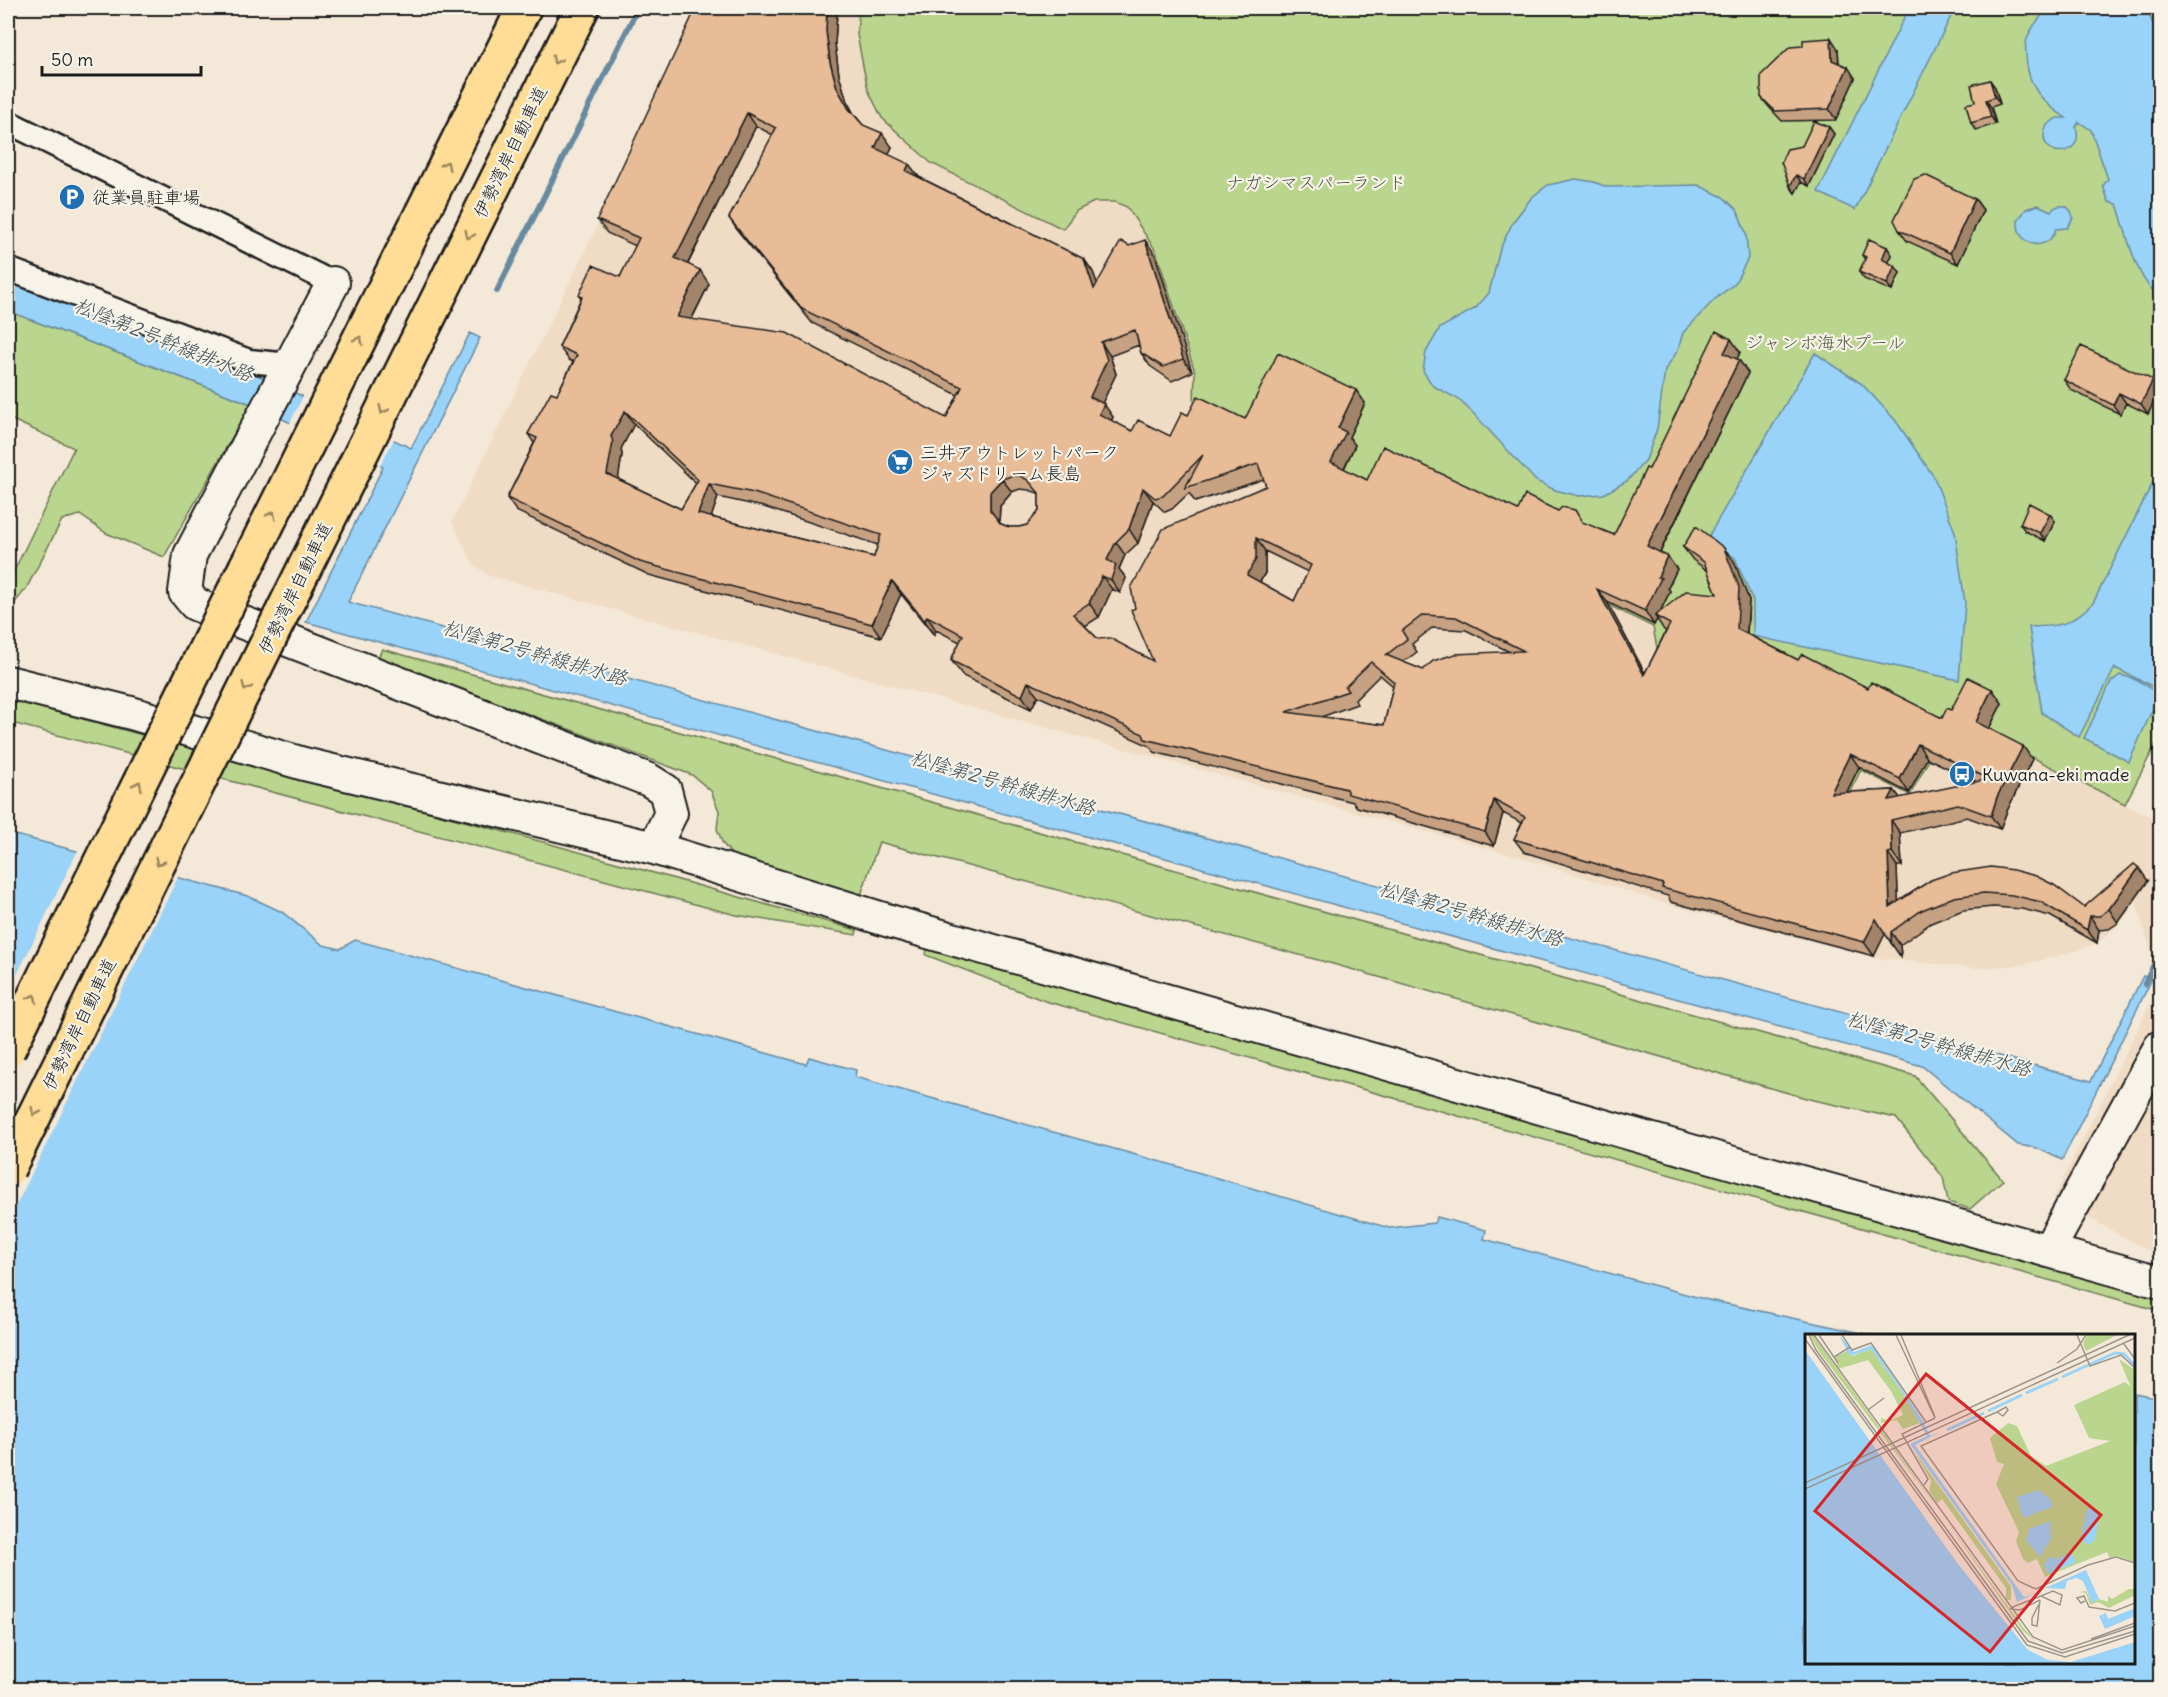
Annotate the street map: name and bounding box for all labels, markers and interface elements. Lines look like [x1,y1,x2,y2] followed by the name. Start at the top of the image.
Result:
[42,39,201,77] scale bar
[51,48,93,71] text: 50 m
[551,54,563,65] one-way arrow
[468,82,552,222] street label: 伊勢湾岸自動車道
[438,161,450,172] one-way arrow
[1226,171,1406,194] park label: ナガシマスパーランド
[57,182,87,212] parking icon: 従業員駐車場
[92,186,200,209] place label: 従業員駐車場
[465,228,477,239] one-way arrow
[71,292,258,387] water label: 松陰第2号幹線排水路
[1745,331,1905,354] park label: ジャンボ海水プール
[352,336,363,346] one-way arrow
[379,403,390,414] one-way arrow
[920,441,1119,485] place label: 三井アウトレットパーク ジャズドリーム長島
[885,447,915,477] supermarket icon: 三井アウトレットパーク ジャズドリーム長島
[265,510,277,521] one-way arrow
[253,518,337,658] street label: 伊勢湾岸自動車道
[440,614,631,691] water label: 松陰第2号幹線排水路
[241,681,253,692] one-way arrow
[908,744,1099,821] water label: 松陰第2号幹線排水路
[1947,759,1977,789] bus stop icon: Kuwana-eki made
[1982,763,2129,786] place label: Kuwana-eki made
[131,781,143,792] one-way arrow
[155,856,167,867] one-way arrow
[1376,875,1567,952] water label: 松陰第2号幹線排水路
[37,954,121,1094] street label: 伊勢湾岸自動車道
[26,993,38,1004] one-way arrow
[1844,1005,2035,1082] water label: 松陰第2号幹線排水路
[31,1106,43,1117] one-way arrow
[1805,1334,2135,1664] inset map

